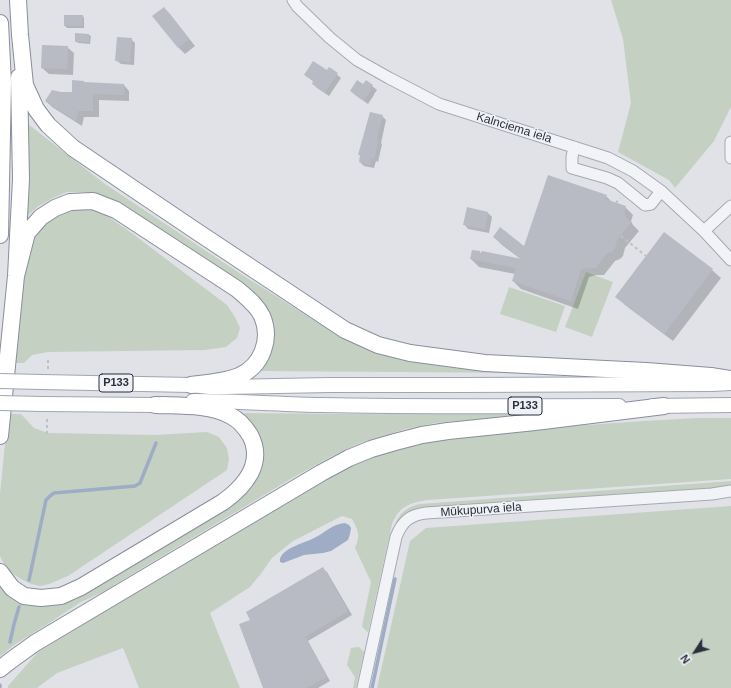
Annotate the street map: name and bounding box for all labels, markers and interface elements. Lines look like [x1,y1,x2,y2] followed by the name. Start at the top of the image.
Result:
[475,110,553,146] street label: Kalnciema iela
[99,374,133,392] road number: P133
[508,397,542,415] road number: P133
[440,500,522,520] street label: Mūkupurva iela
[675,632,715,672] north arrow
[678,652,692,666] text: N

